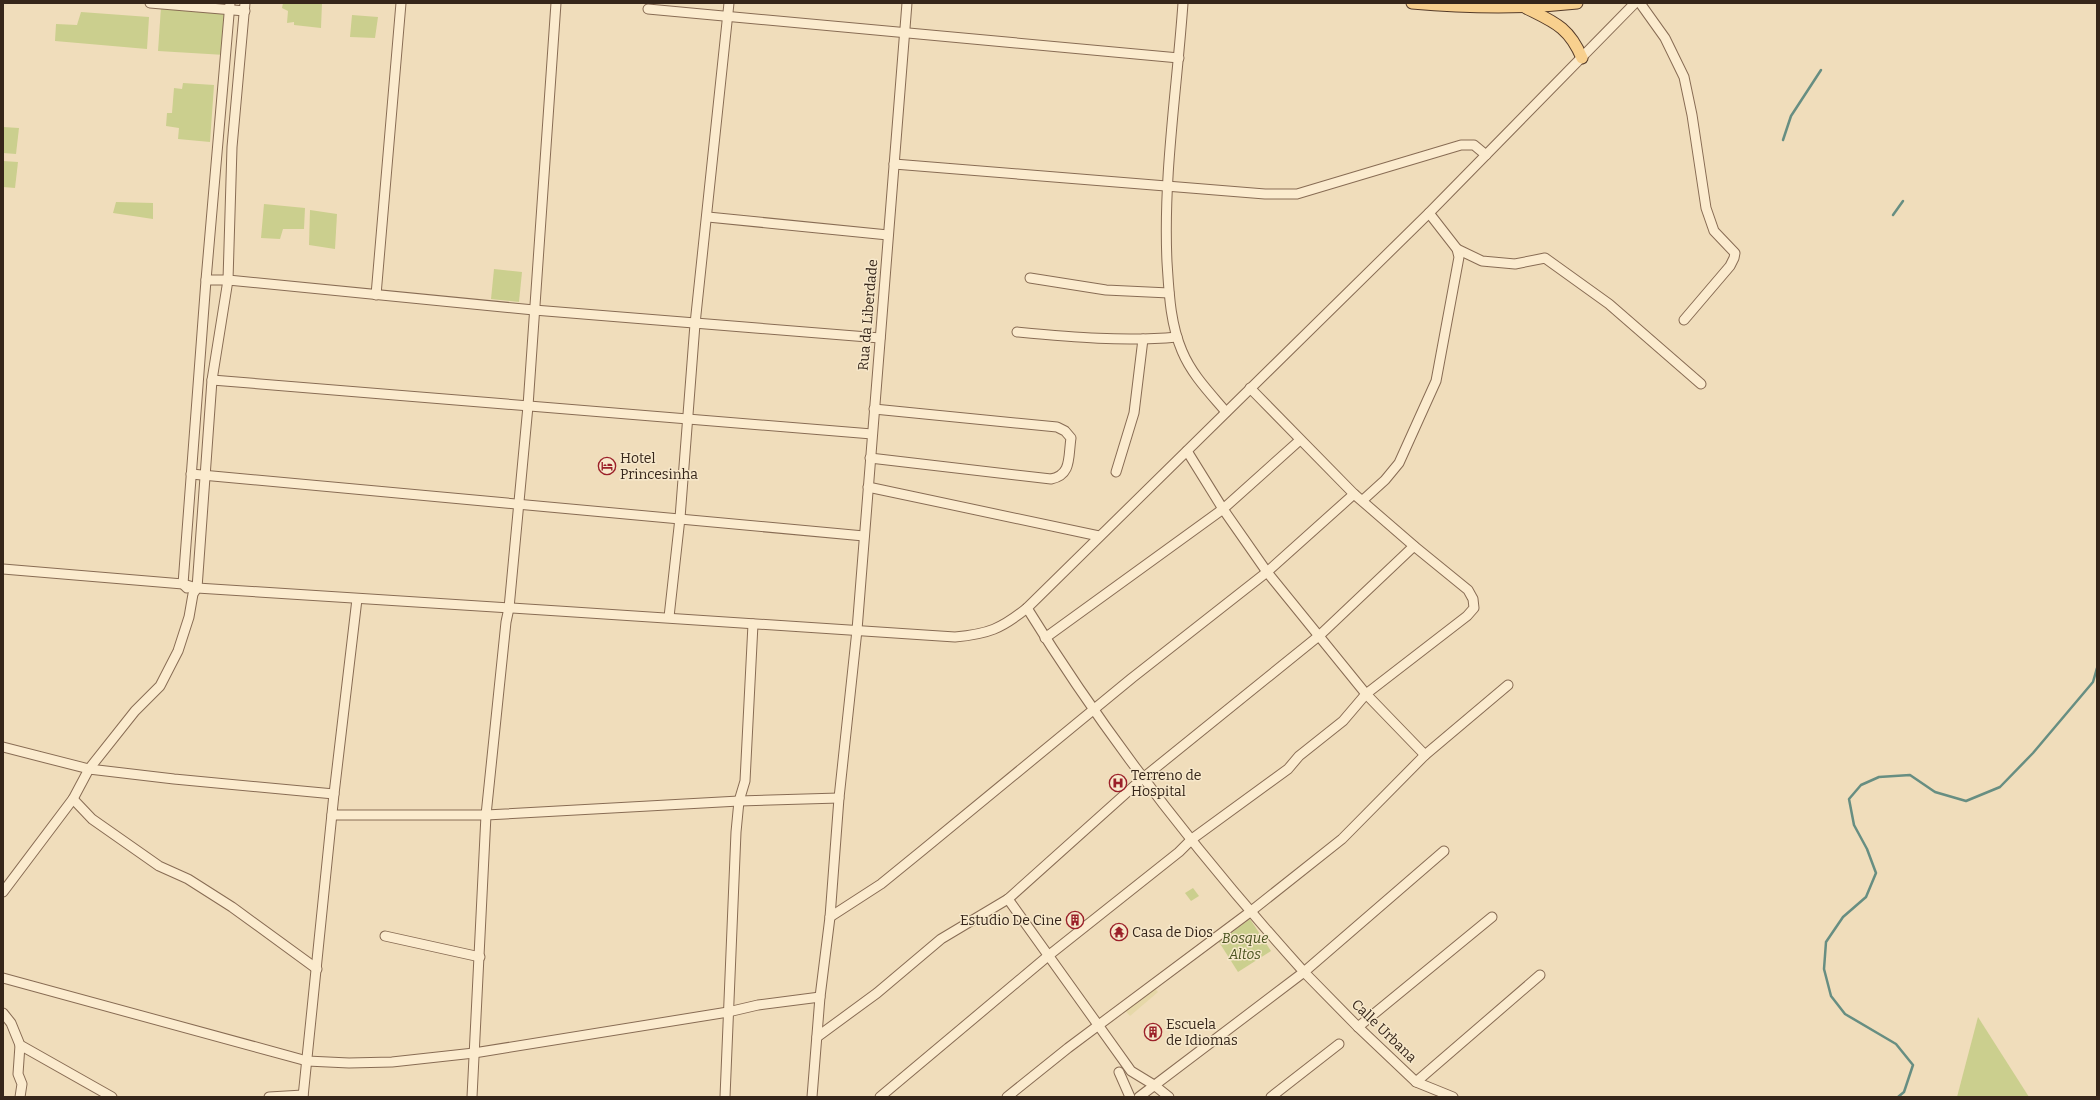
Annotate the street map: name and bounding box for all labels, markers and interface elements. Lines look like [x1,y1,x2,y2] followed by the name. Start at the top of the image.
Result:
[855,259,881,371] street label: Rua da Liberdade
[620,450,698,483] place label: Hotel Princesinha
[597,456,617,476] hotel icon: Hotel Princesinha
[1131,767,1201,800] place label: Terreno de Hospital
[1108,773,1128,793] hospital icon: Terreno de Hospital
[1065,910,1085,930] building icon: Estudio De Cine
[960,912,1062,929] place label: Estudio De Cine
[1109,922,1129,942] temple icon: Casa de Dios
[1132,924,1213,941] place label: Casa de Dios
[1222,930,1268,963] park label: Bosque Altos
[1348,996,1420,1066] street label: Calle Urbana
[1166,1016,1238,1049] place label: Escuela de Idiomas
[1143,1022,1163,1042] building icon: Escuela de Idiomas

